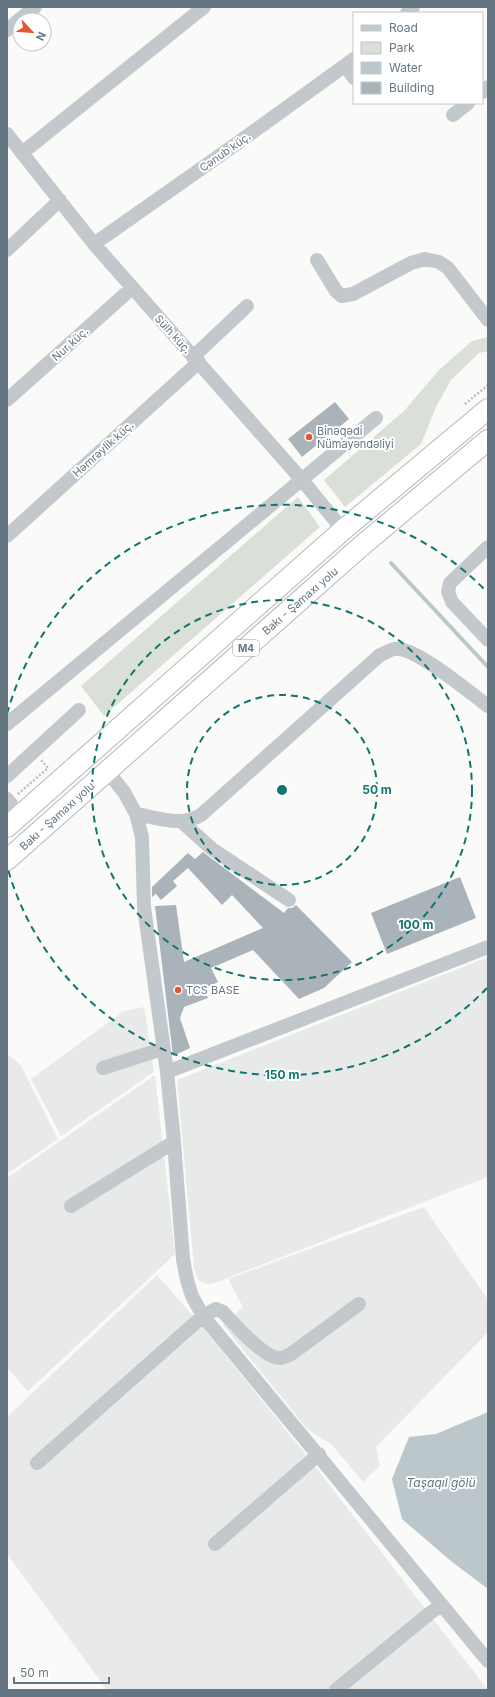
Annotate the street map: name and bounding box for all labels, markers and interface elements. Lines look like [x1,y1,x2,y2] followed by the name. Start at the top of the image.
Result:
[12,12,52,52] north arrow
[353,12,483,104] legend
[389,20,418,35] text: Road
[33,30,49,43] text: N
[389,40,415,55] text: Park
[389,60,423,75] text: Water
[389,80,434,95] text: Building
[197,129,253,175] street label: Cənub küç.
[152,312,194,356] street label: Sülh küç.
[49,324,91,364] street label: Nur küç.
[70,418,136,480] street label: Həmrəylik küç.
[317,424,394,451] place label: Binəqədi Nümayəndəliyi
[304,432,314,442] marker: Binəqədi Nümayəndəliyi
[259,564,341,638] street label: Bakı - Şamaxı yolu
[233,640,259,656] road number: M4
[17,779,97,853] street label: Bakı - Şamaxı yolu
[362,782,392,797] text: 50 m
[275,783,289,797] centre of rings
[398,917,434,932] text: 100 m
[186,983,239,997] place label: TCS BASE
[173,985,183,995] marker: TCS BASE
[265,1067,299,1082] text: 150 m
[407,1475,476,1490] water label: Taşaqıl gölü
[14,1659,109,1685] scale bar
[20,1665,49,1680] text: 50 m

